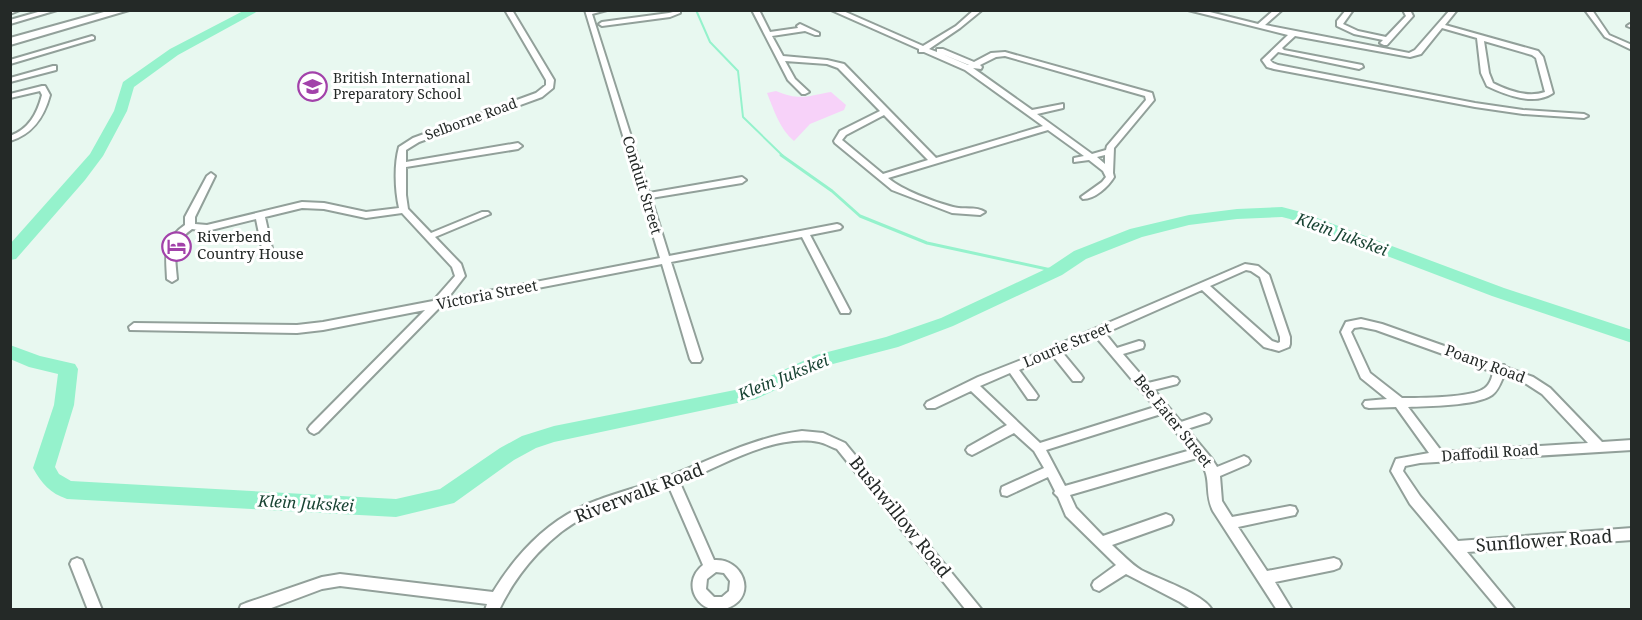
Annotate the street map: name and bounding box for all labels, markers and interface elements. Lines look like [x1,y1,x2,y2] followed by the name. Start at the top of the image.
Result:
[333,68,471,103] place label: British International Preparatory School
[296,70,328,102] school or university icon: British International Preparatory School
[422,93,520,144] street label: Selborne Road
[618,133,667,236] street label: Conduit Street
[1292,207,1391,261] water label: Klein Jukskei
[197,226,304,263] place label: Riverbend Country House
[160,230,192,262] hotel icon: Riverbend Country House
[435,274,539,314] street label: Victoria Street
[1020,317,1113,371] street label: Lourie Street
[1442,339,1528,387] street label: Poany Road
[733,349,832,406] water label: Klein Jukskei
[1130,370,1217,471] street label: Bee Eater Street
[1441,439,1539,465] street label: Daffodil Road
[845,451,957,582] street label: Bushwillow Road
[571,457,706,528] street label: Riverwalk Road
[257,489,355,517] water label: Klein Jukskei
[1475,523,1613,557] street label: Sunflower Road

